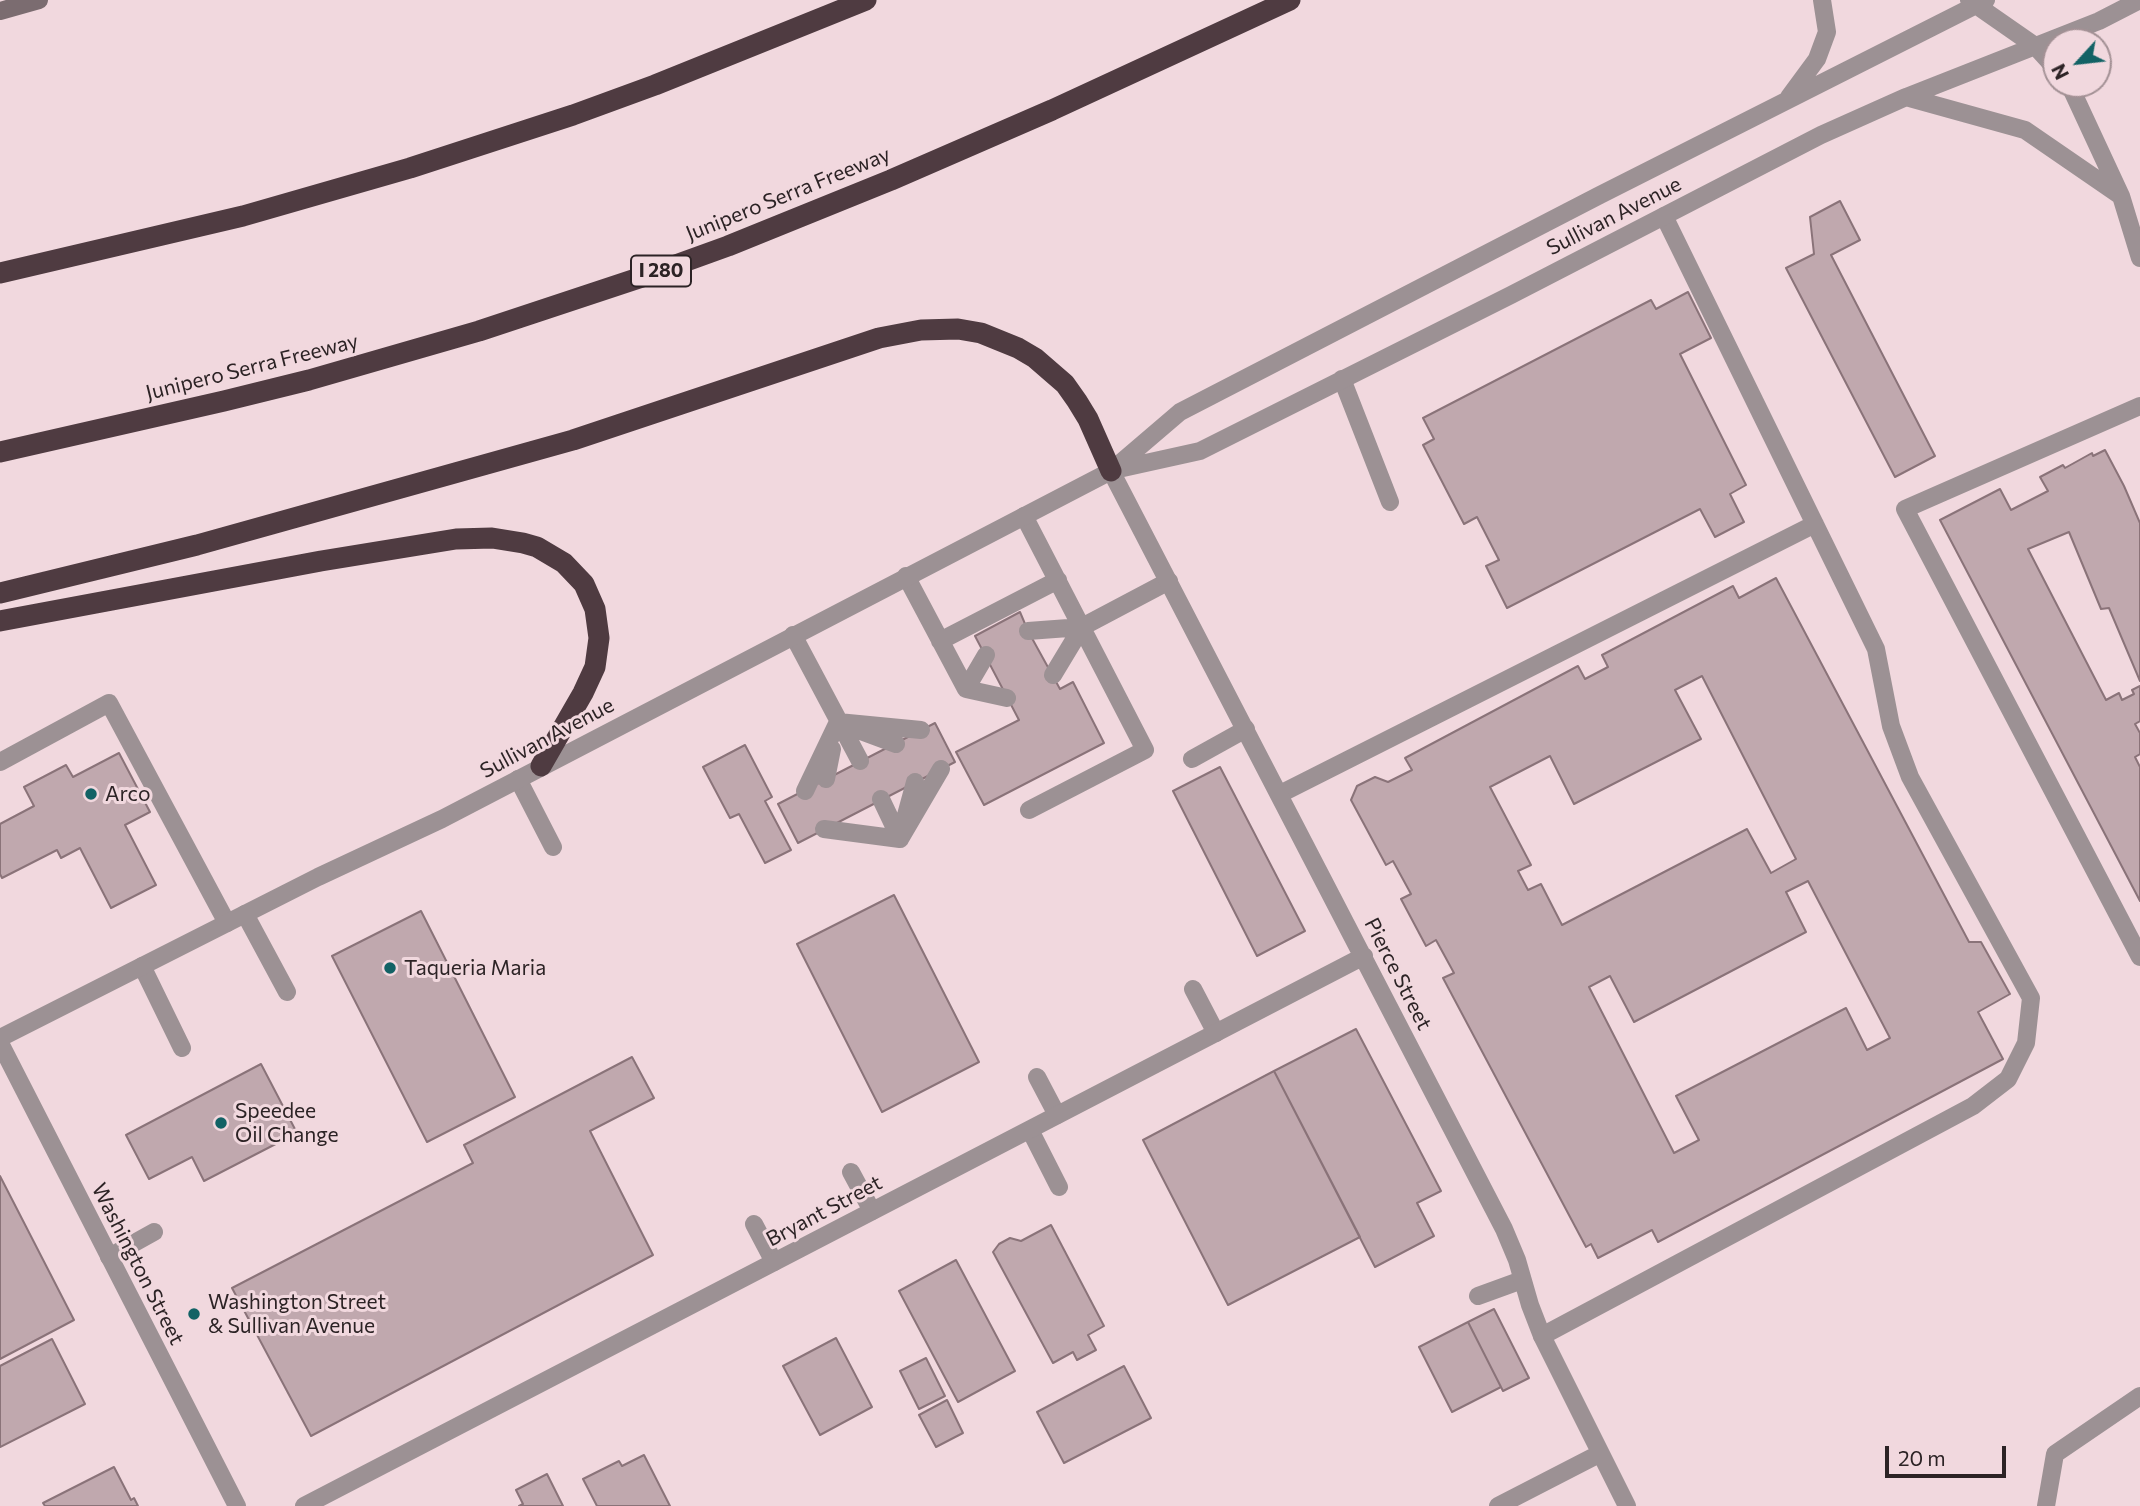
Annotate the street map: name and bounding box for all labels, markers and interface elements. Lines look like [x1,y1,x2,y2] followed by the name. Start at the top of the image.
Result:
[2042,28,2112,98] north arrow
[2046,60,2073,83] text: N
[682,141,894,247] street label: Junipero Serra Freeway
[1542,171,1686,261] street label: Sullivan Avenue
[631,256,691,286] road number: I 280
[143,328,361,406] street label: Junipero Serra Freeway
[476,692,618,784] street label: Sullivan Avenue
[105,781,150,807] place label: Arco
[83,786,99,802] marker: Arco
[1359,914,1437,1034] street label: Pierce Street
[404,955,546,981] place label: Taqueria Maria
[382,960,398,976] marker: Taqueria Maria
[235,1098,339,1148] place label: Speedee Oil Change
[213,1115,229,1131] marker: Speedee Oil Change
[762,1170,886,1252] street label: Bryant Street
[86,1179,190,1349] street label: Washington Street
[208,1289,386,1339] place label: Washington Street & Sullivan Avenue
[186,1306,202,1322] marker: Washington Street & Sullivan Avenue
[1888,1432,2009,1476] scale bar
[1898,1445,1946,1470] text: 20 m

